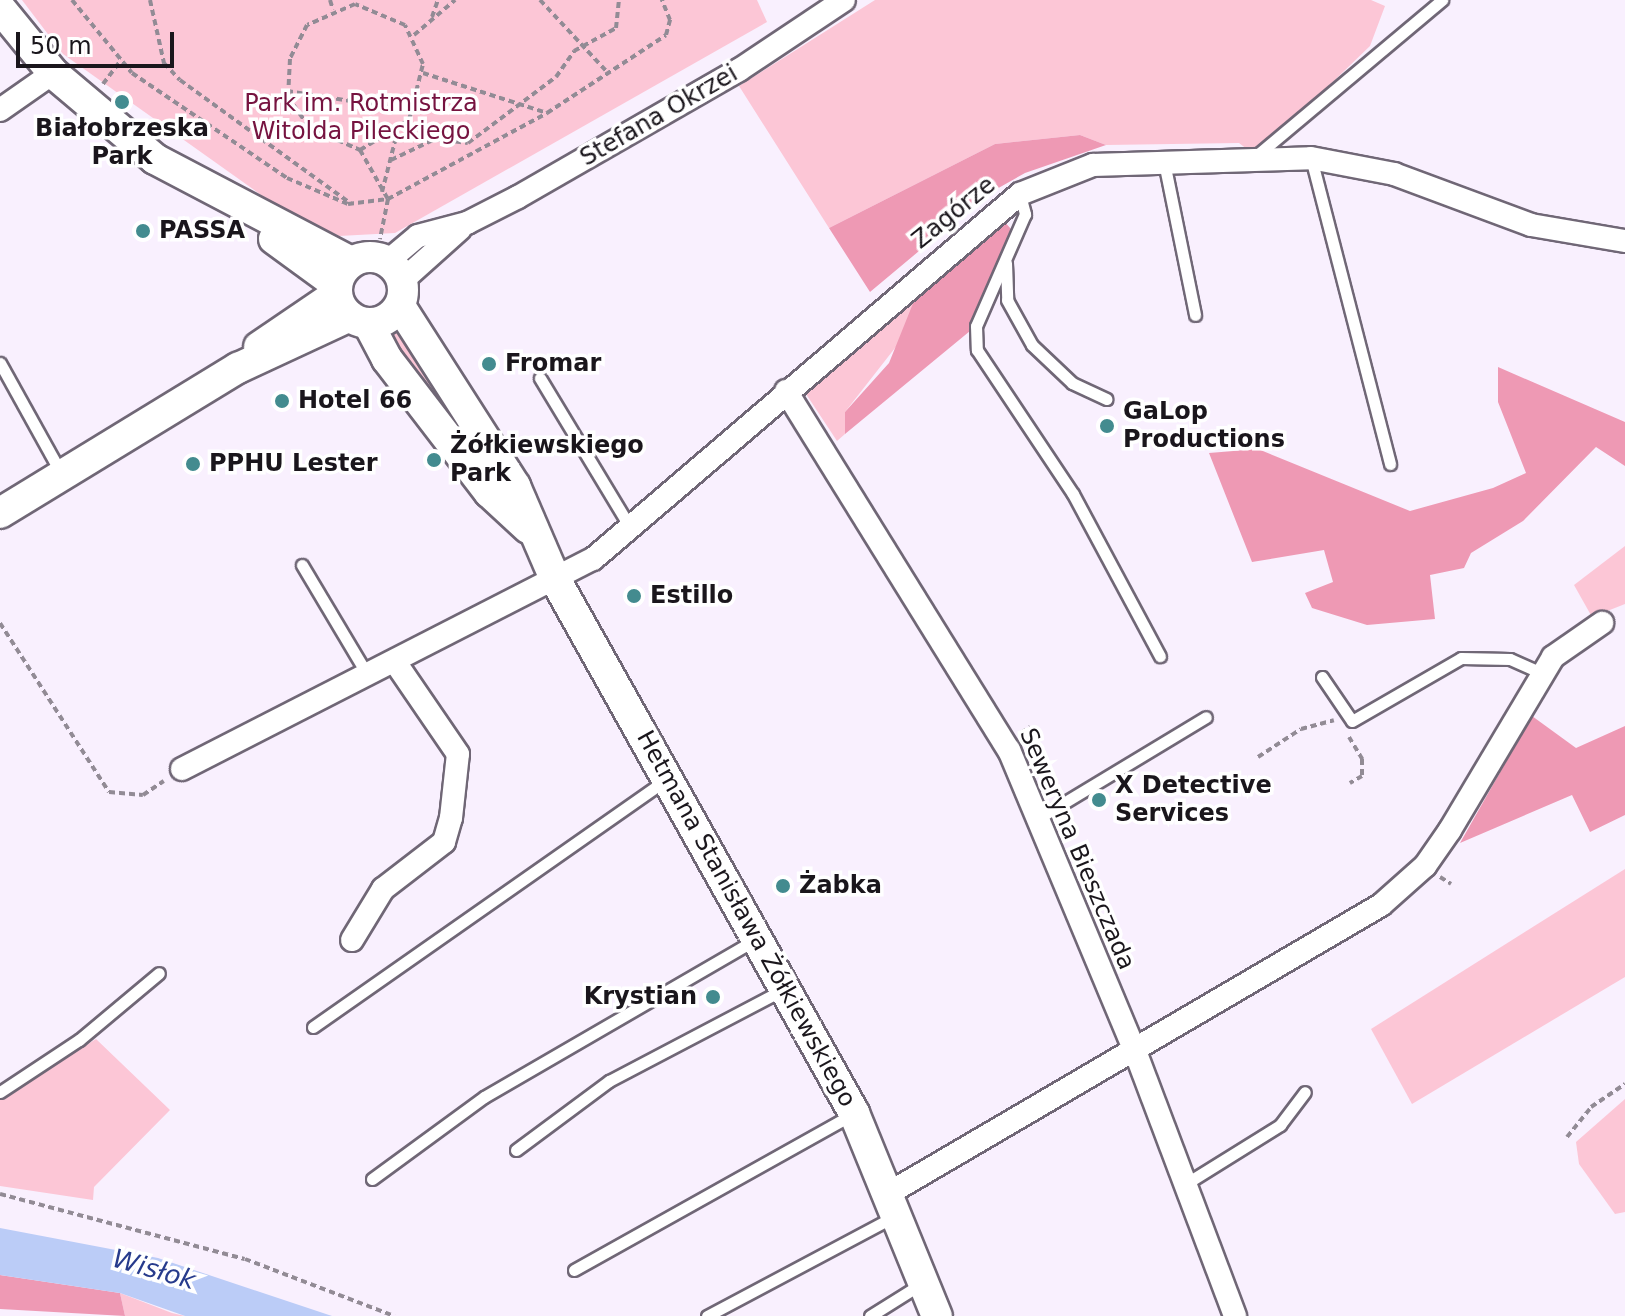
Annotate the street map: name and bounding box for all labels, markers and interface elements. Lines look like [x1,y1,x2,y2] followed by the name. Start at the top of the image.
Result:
[20,16,178,66] scale bar
[30,32,92,60] text: 50 m
[575,59,743,173] street label: Stefana Okrzei
[244,90,478,146] park label: Park im. Rotmistrza Witolda Pileckiego
[113,93,131,111] marker: Białobrzeska Park
[35,115,209,171] place label: Białobrzeska Park
[907,171,1001,255] street label: Zagórze
[159,217,245,245] place label: PASSA
[134,222,152,240] marker: PASSA
[505,350,601,378] place label: Fromar
[480,355,498,373] marker: Fromar
[298,387,412,415] place label: Hotel 66
[273,392,291,410] marker: Hotel 66
[1123,398,1285,454] place label: GaLop Productions
[1098,417,1116,435] marker: GaLop Productions
[450,432,644,488] place label: Żółkiewskiego Park
[209,450,378,478] place label: PPHU Lester
[425,451,443,469] marker: Żółkiewskiego Park
[184,455,202,473] marker: PPHU Lester
[650,582,733,610] place label: Estillo
[625,587,643,605] marker: Estillo
[1013,724,1141,974] street label: Seweryna Bieszczada
[630,726,862,1112] street label: Hetmana Stanisława Żółkiewskiego
[1115,772,1272,828] place label: X Detective Services
[1090,791,1108,809] marker: X Detective Services
[799,872,882,900] place label: Żabka
[774,877,792,895] marker: Żabka
[584,983,697,1011] place label: Krystian
[704,988,722,1006] marker: Krystian
[109,1243,199,1297] water label: Wisłok

